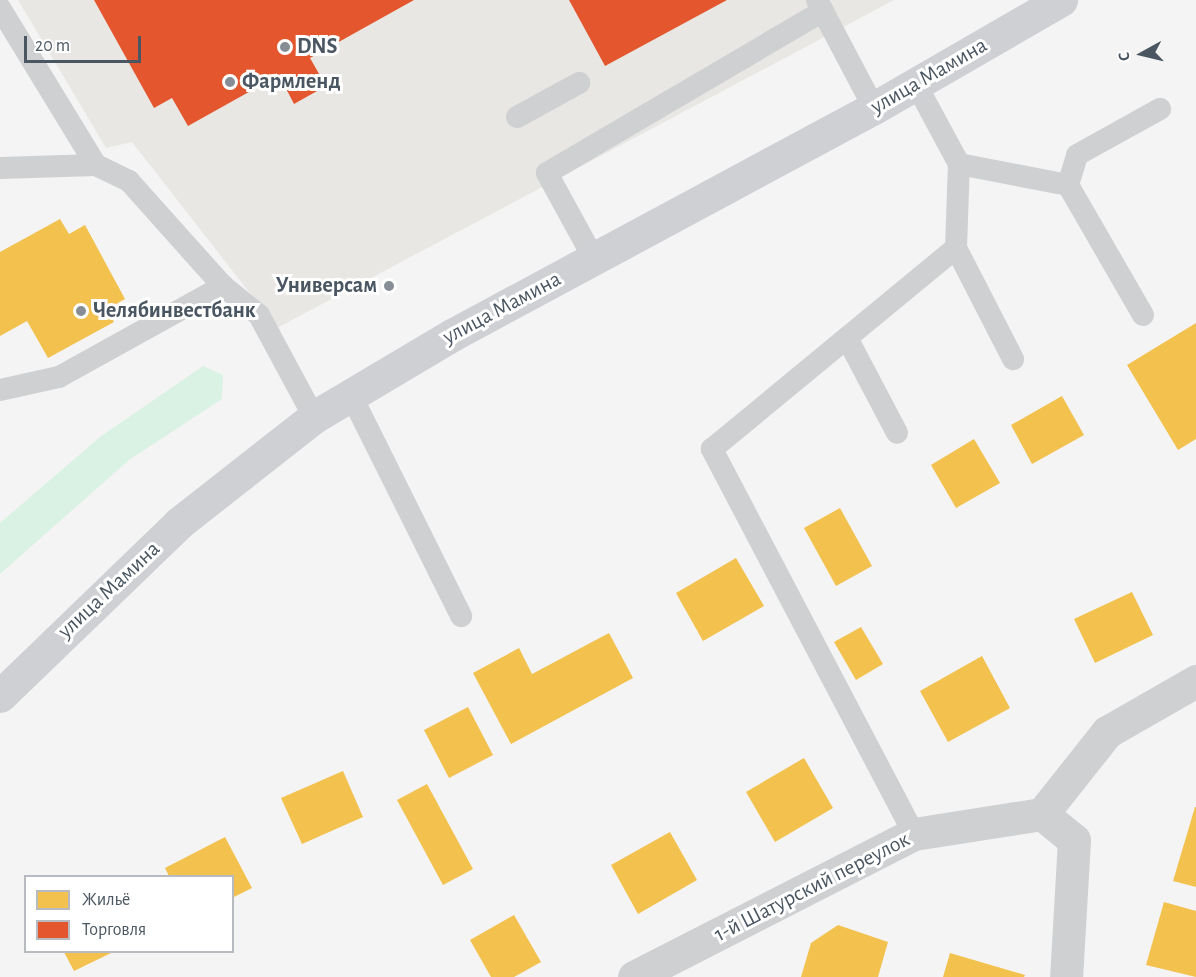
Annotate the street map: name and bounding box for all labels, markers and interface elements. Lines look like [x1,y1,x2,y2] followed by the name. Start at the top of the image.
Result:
[27,24,144,62] scale bar
[1112,24,1172,84] north arrow
[866,32,992,120] street label: улица Мамина
[297,34,338,60] place label: DNS
[35,37,70,55] text: 20 m
[278,40,292,54] marker: DNS
[1116,51,1133,62] text: С
[242,69,341,95] place label: Фармленд
[223,75,237,89] marker: Фармленд
[438,266,566,350] street label: улица Мамина
[276,273,377,299] place label: Универсам
[382,279,396,293] marker: Универсам
[93,298,256,324] place label: Челябинвестбанк
[74,304,88,318] marker: Челябинвестбанк
[52,536,166,644] street label: улица Мамина
[710,826,914,948] street label: 1-й Шатурский переулок
[24,875,234,953] legend
[82,891,130,909] text: Жильё
[82,921,146,939] text: Торговля

